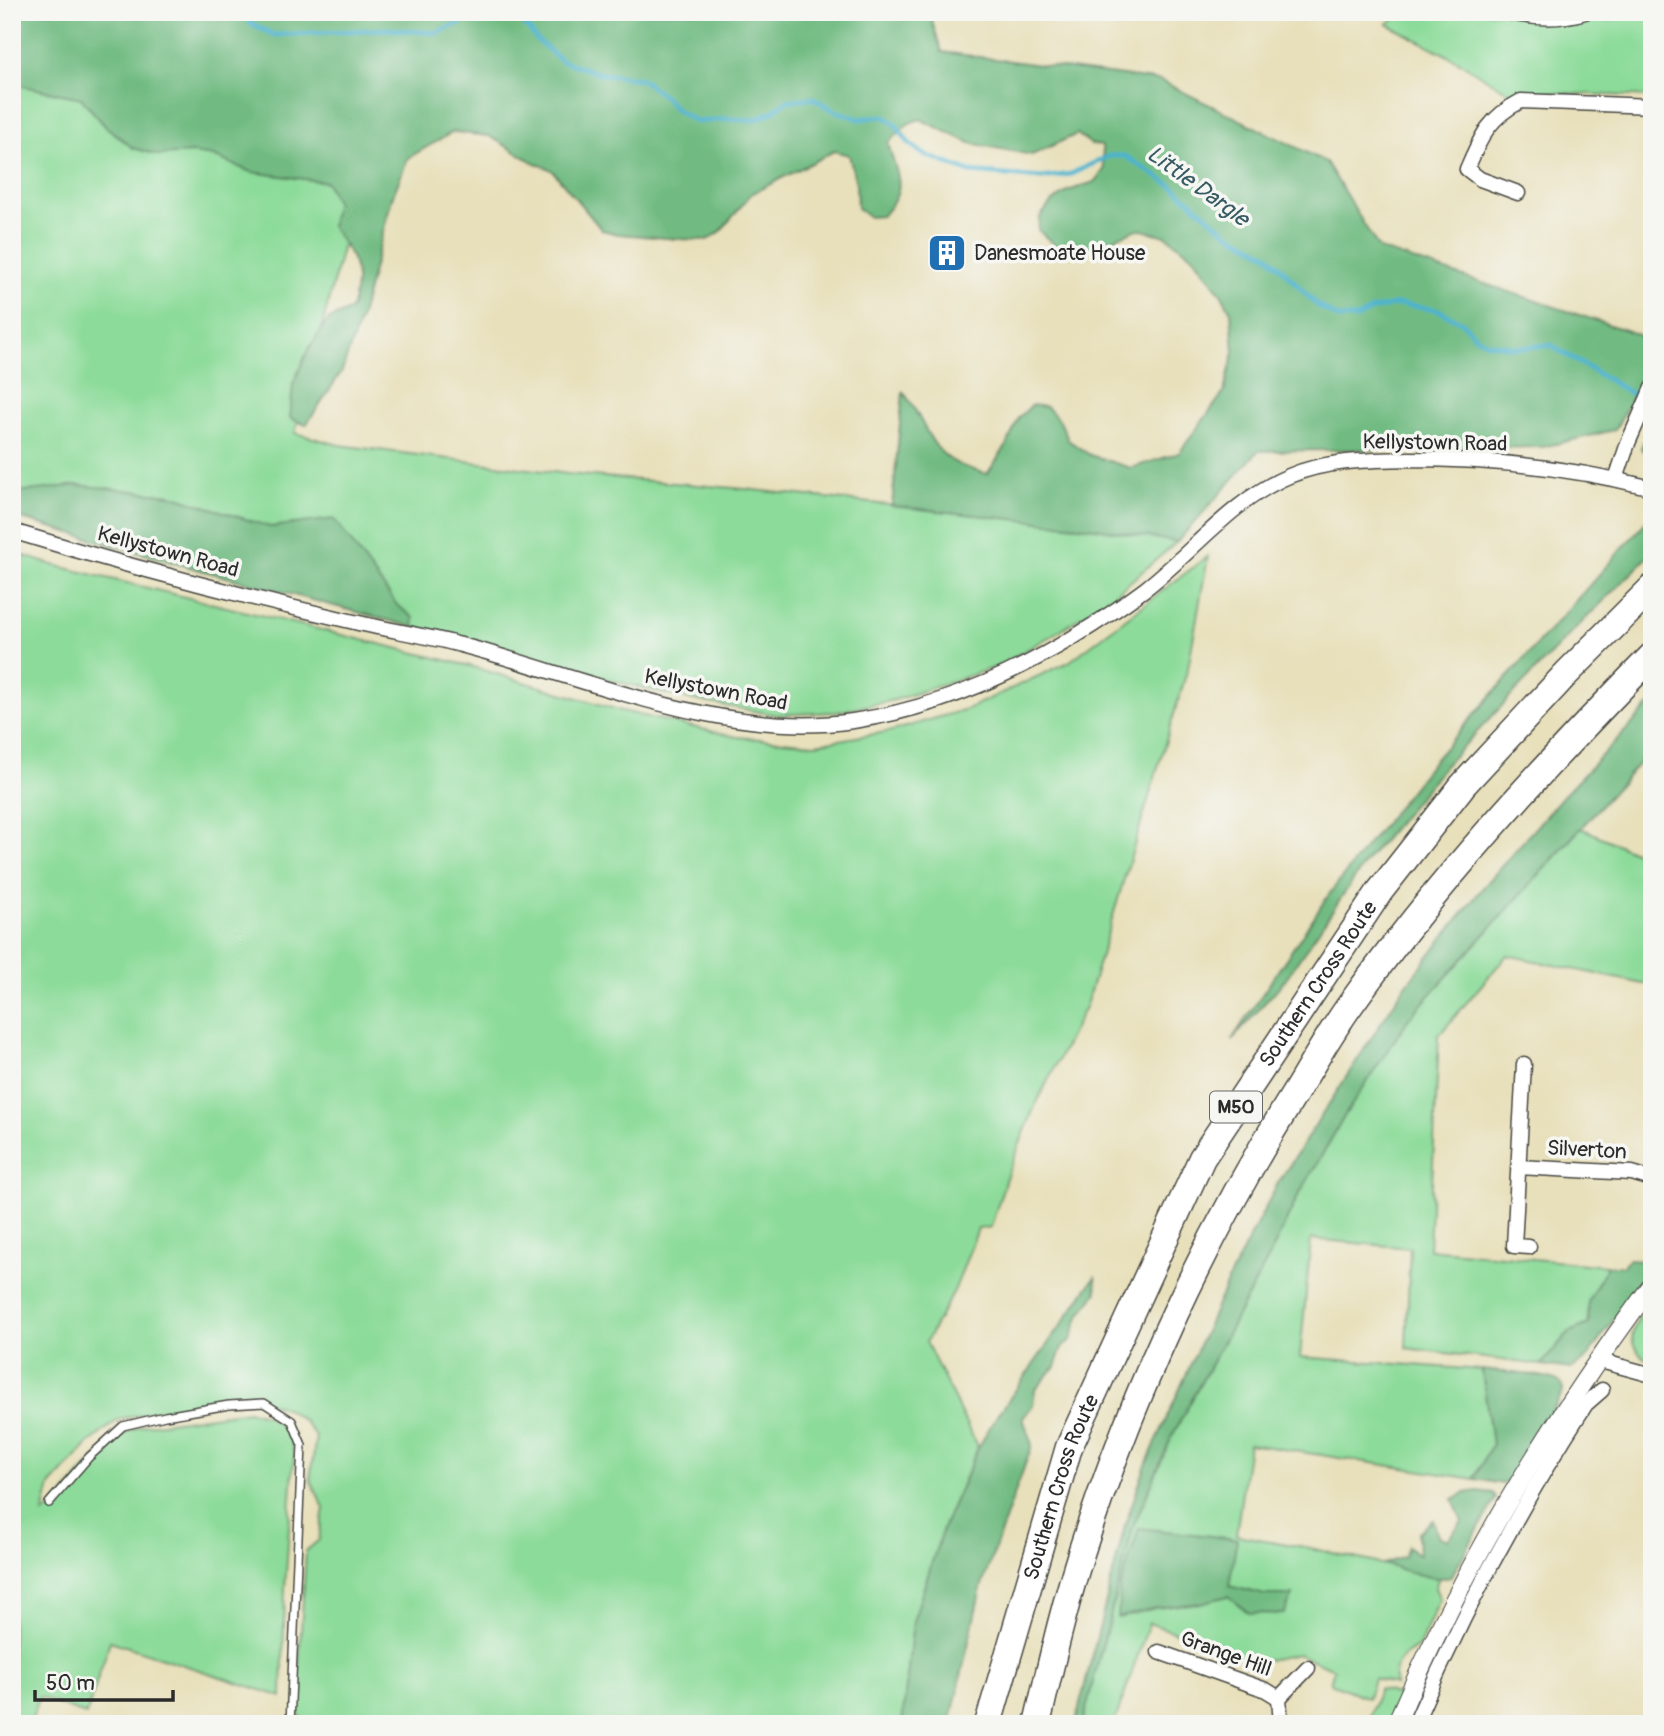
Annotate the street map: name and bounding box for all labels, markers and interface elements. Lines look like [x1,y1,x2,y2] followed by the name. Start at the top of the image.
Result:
[1141,139,1257,234] water label: Little Dargle
[926,232,968,274] building icon: Danesmoate House
[974,240,1146,267] place label: Danesmoate House
[1362,428,1508,458] street label: Kellystown Road
[94,520,242,584] street label: Kellystown Road
[642,663,790,717] street label: Kellystown Road
[1253,895,1384,1072] street label: Southern Cross Route
[1210,1092,1262,1122] road number: M50
[1546,1134,1628,1166] street label: Silverton
[1017,1389,1105,1583] street label: Southern Cross Route
[1177,1625,1275,1683] street label: Grange Hill
[35,1659,173,1703] scale bar
[46,1670,95,1697] text: 50 m

